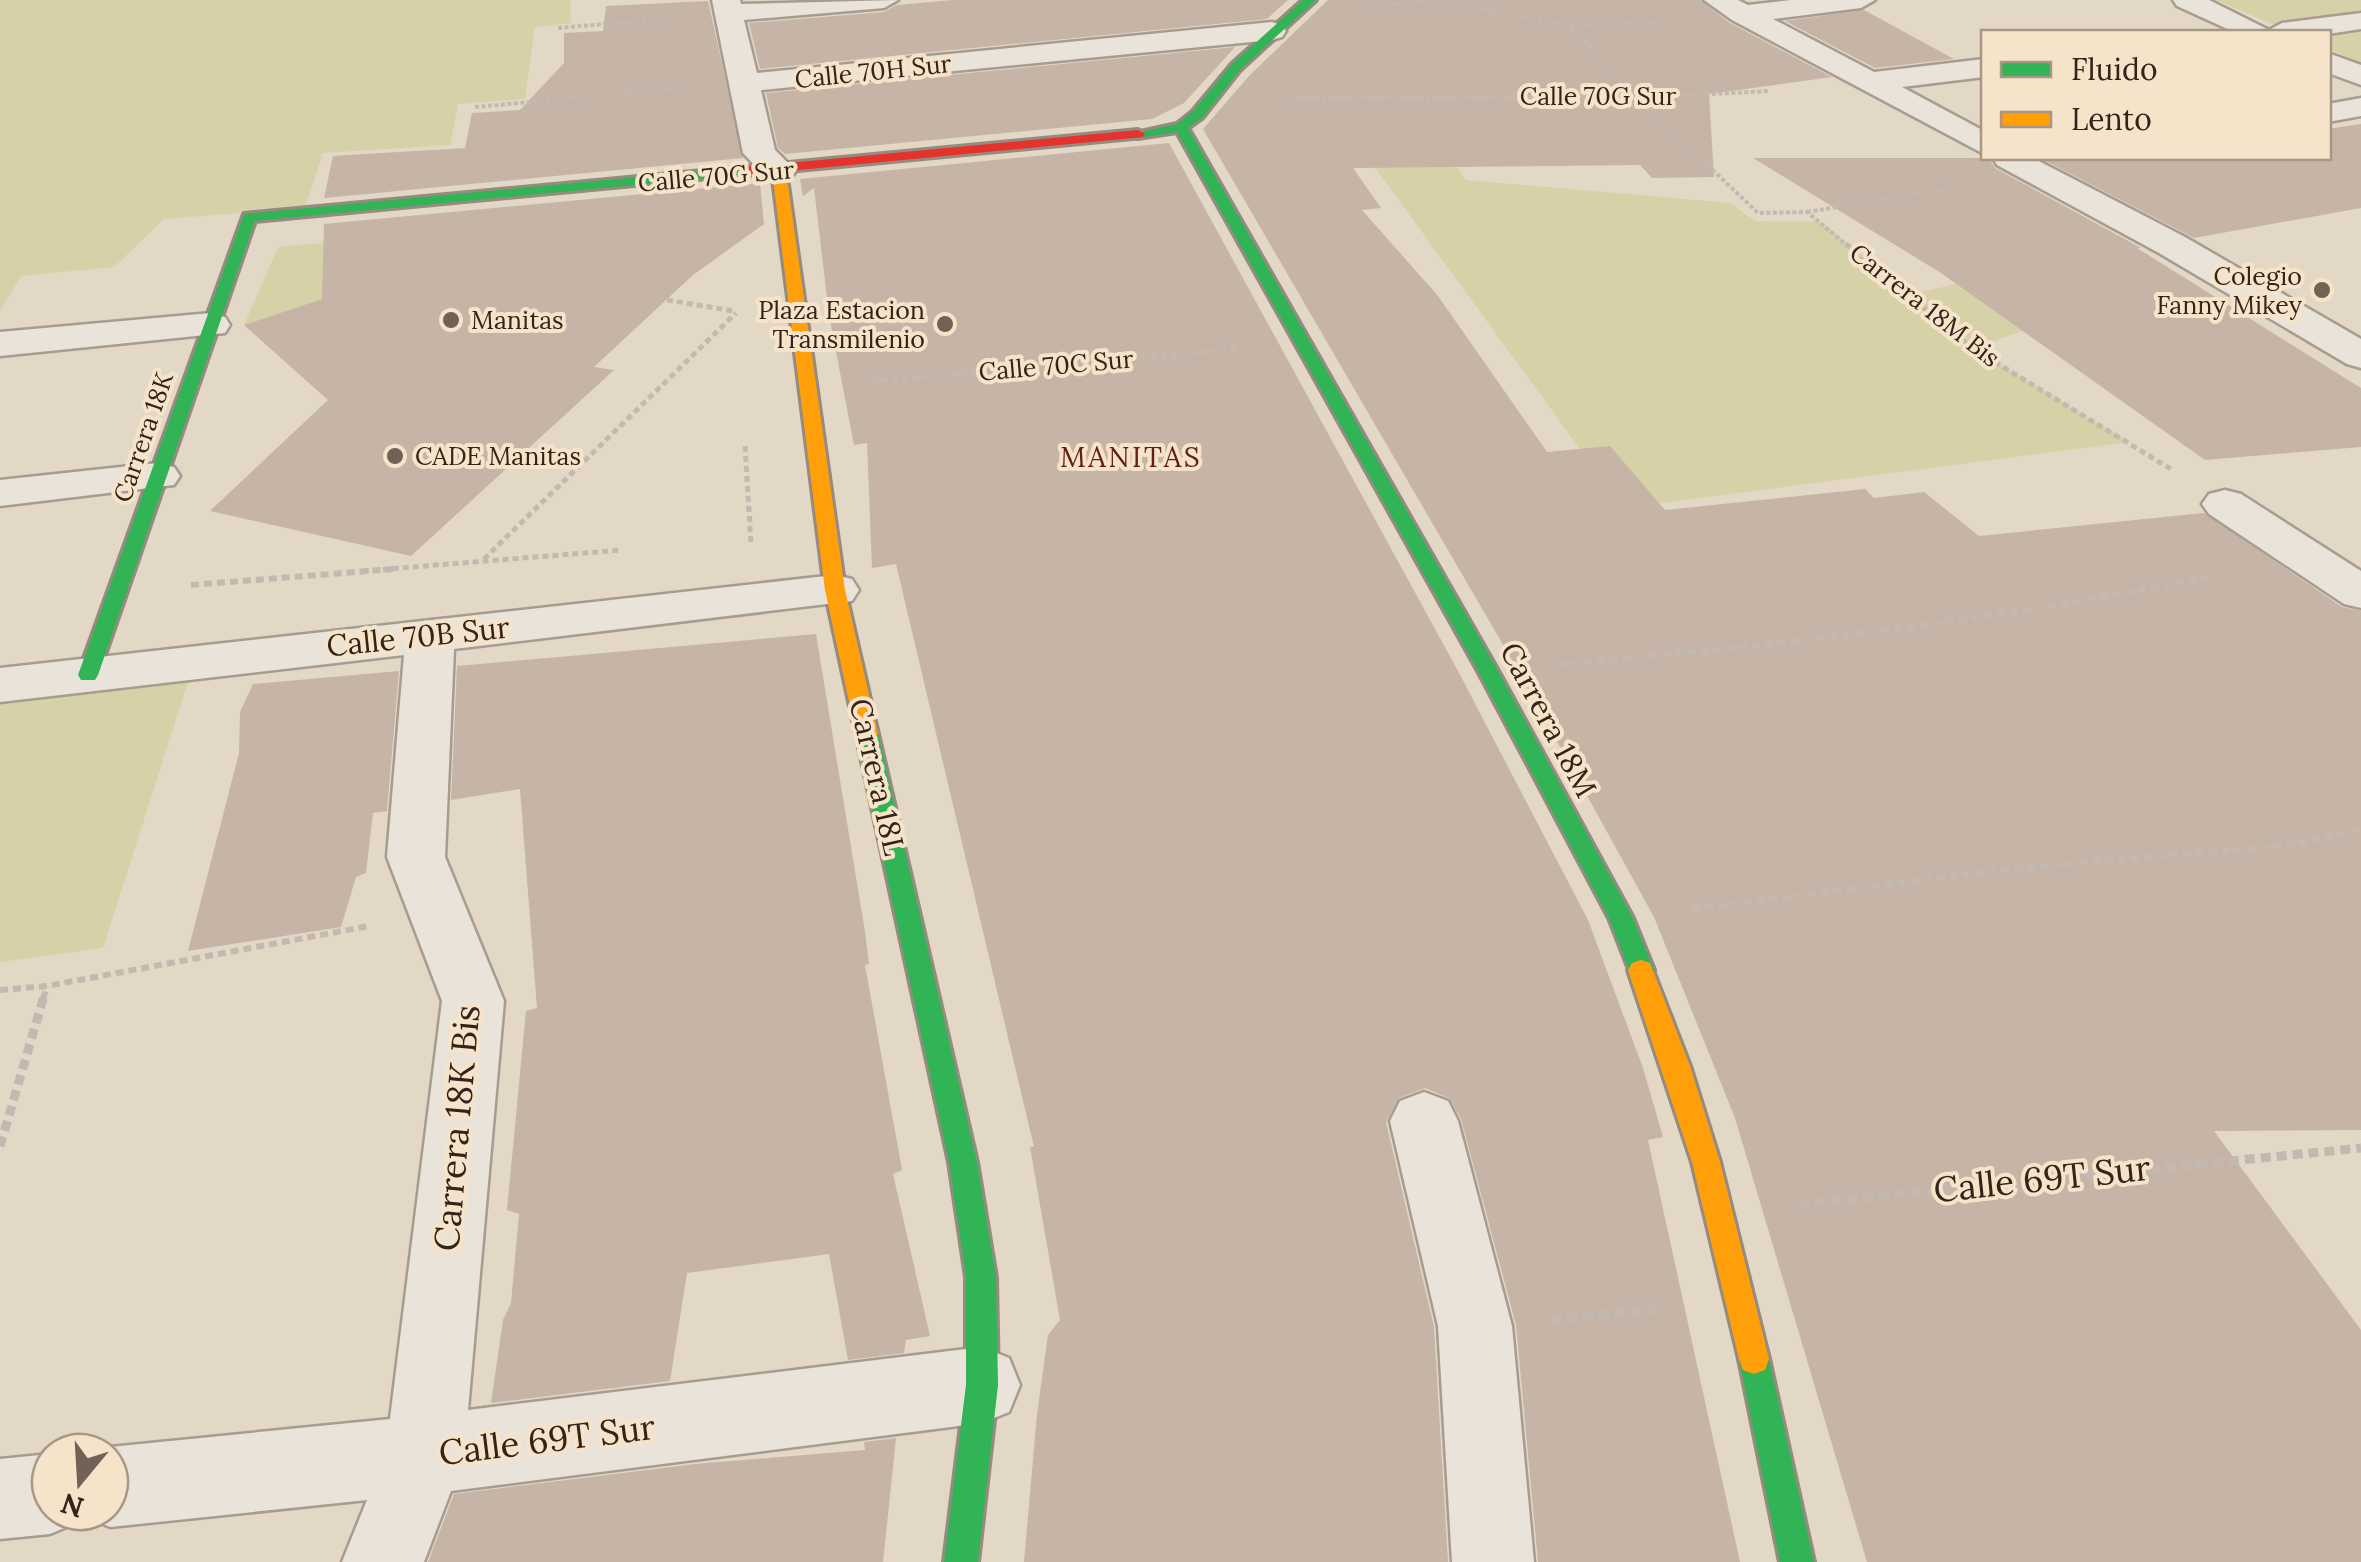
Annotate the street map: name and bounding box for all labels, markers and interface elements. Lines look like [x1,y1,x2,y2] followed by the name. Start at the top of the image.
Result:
[1981,30,2331,160] legend
[793,47,953,95] street label: Calle 70H Sur
[2071,50,2157,88] text: Fluido
[1520,80,1676,112] street label: Calle 70G Sur
[2071,100,2152,138] text: Lento
[637,153,796,199] street label: Calle 70G Sur
[1843,236,2007,374] street label: Carrera 18M Bis
[2157,260,2303,321] place label: Colegio Fanny Mikey
[2311,279,2333,301] marker: Colegio Fanny Mikey
[758,294,925,355] place label: Plaza Estacion Transmilenio
[471,304,564,336] place label: Manitas
[440,309,462,331] marker: Manitas
[934,313,956,335] marker: Plaza Estacion Transmilenio
[977,342,1135,388] street label: Calle 70C Sur
[106,368,180,506] street label: Carrera 18K
[1060,439,1202,475] district label: MANITAS
[415,440,581,472] place label: CADE Manitas
[384,445,406,467] marker: CADE Manitas
[325,608,511,665] street label: Calle 70B Sur
[1492,636,1606,803] street label: Carrera 18M
[841,695,914,859] street label: Carrera 18L
[423,1003,490,1253] street label: Carrera 18K Bis
[1931,1145,2152,1212] street label: Calle 69T Sur
[436,1404,658,1475] street label: Calle 69T Sur
[30,1432,130,1532] north arrow
[56,1485,88,1526] text: N

